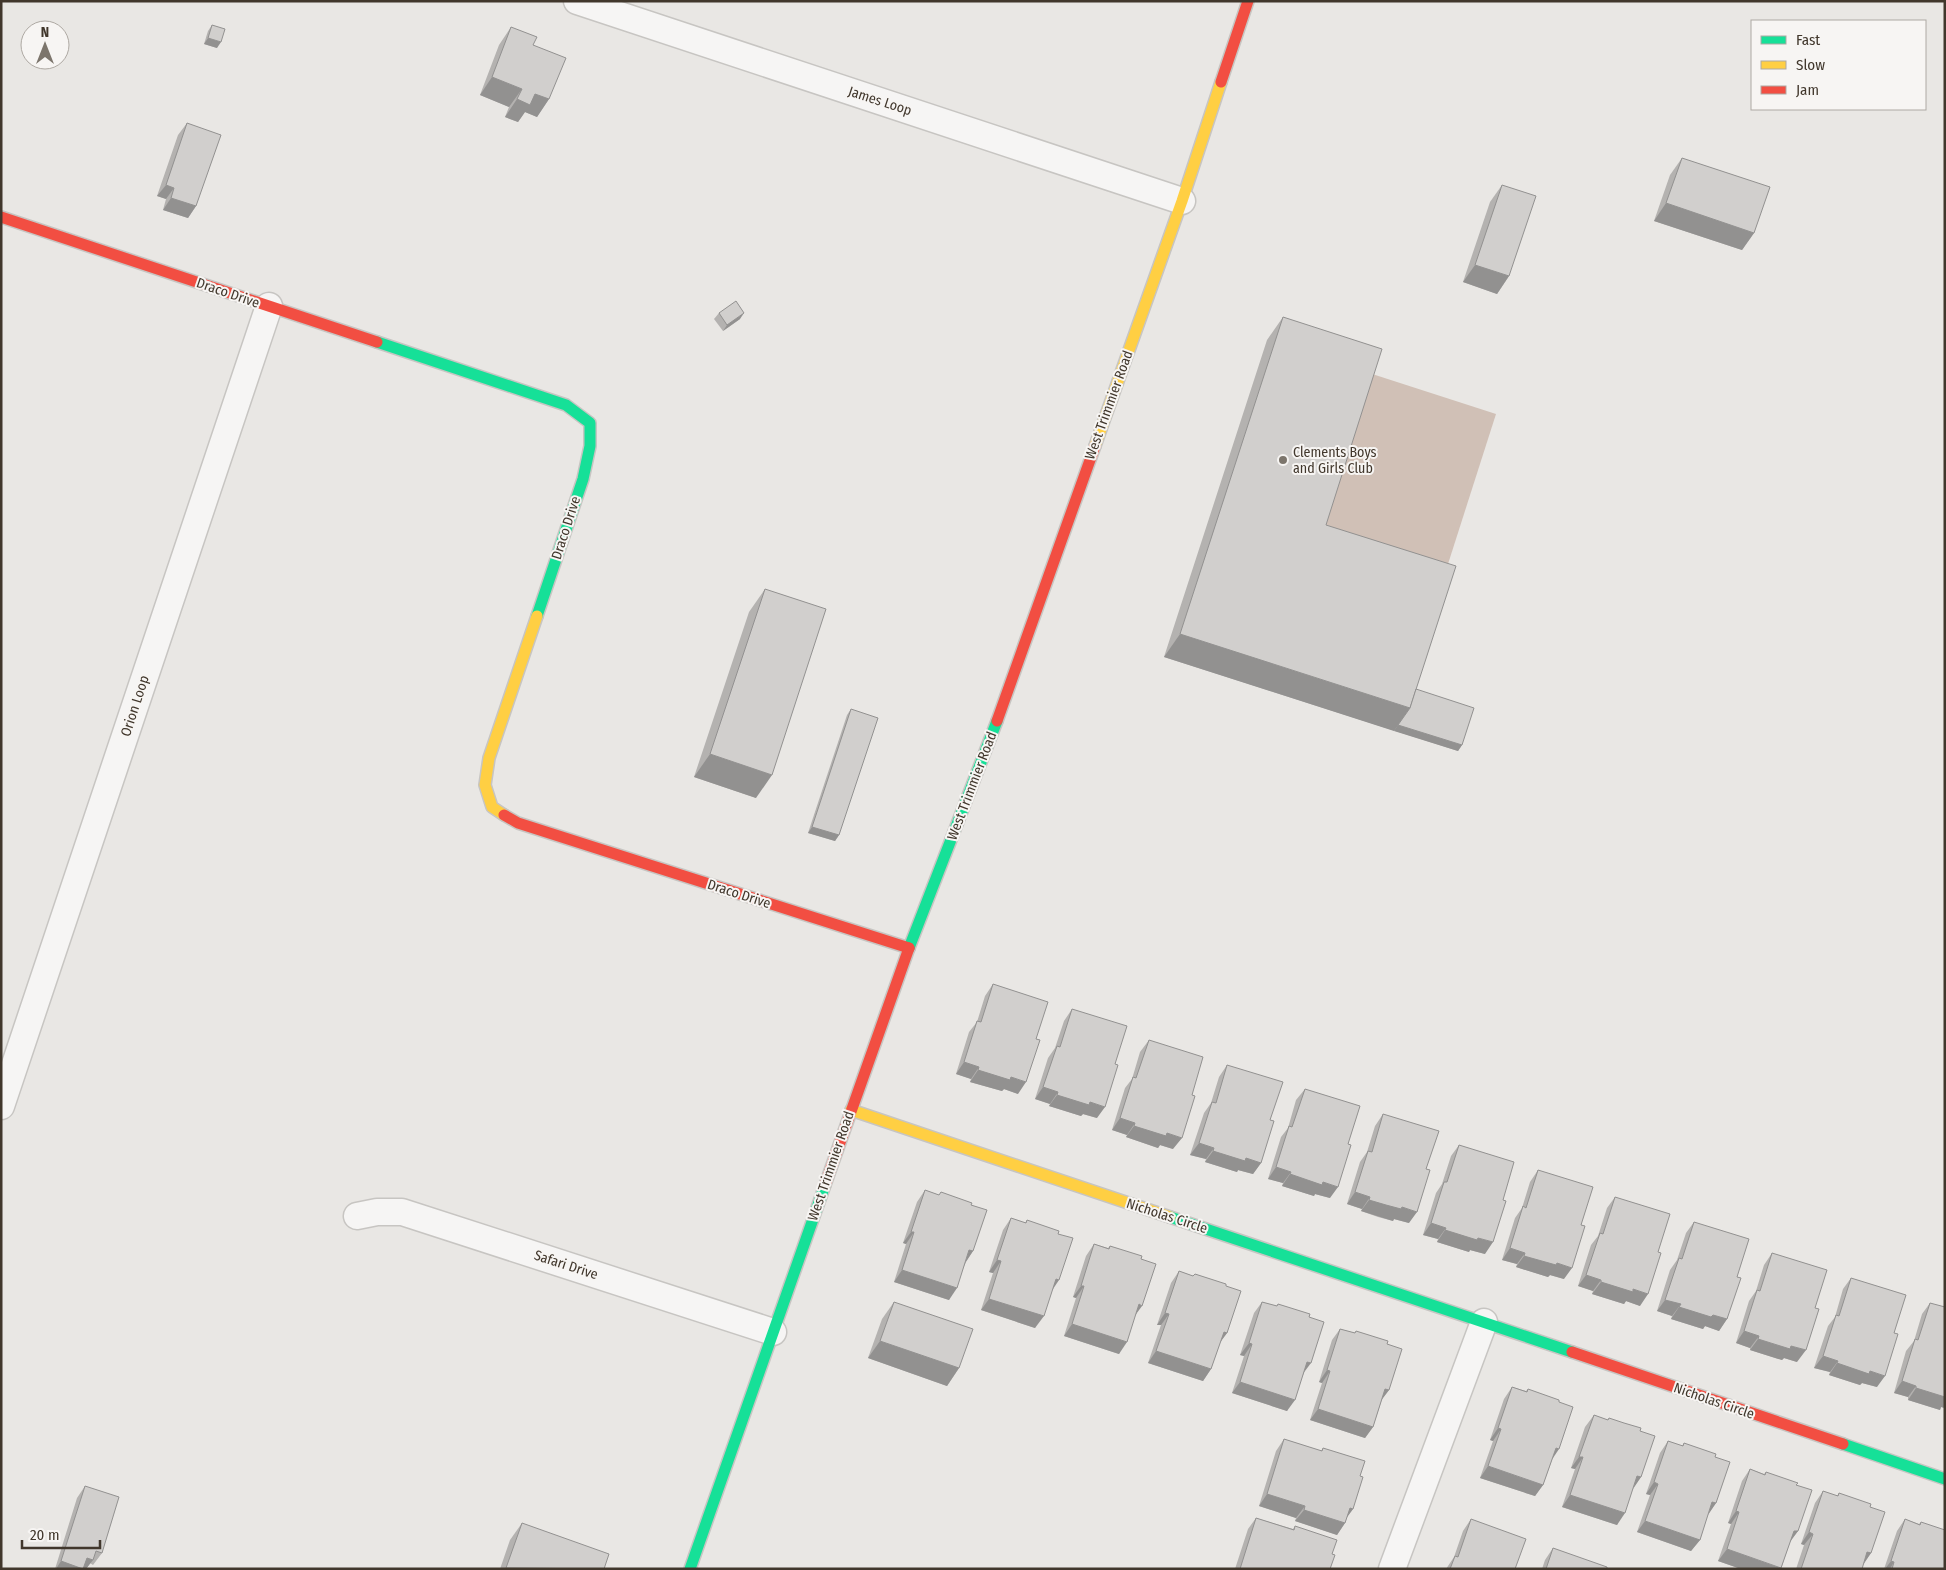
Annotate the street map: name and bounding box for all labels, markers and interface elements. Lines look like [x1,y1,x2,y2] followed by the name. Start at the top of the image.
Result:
[20,20,70,70] north arrow
[1751,20,1926,110] legend
[41,24,49,41] text: N
[1796,31,1820,49] text: Fast
[1796,56,1825,74] text: Slow
[1796,81,1819,99] text: Jam
[846,83,914,119] street label: James Loop
[194,274,262,312] street label: Draco Drive
[1081,348,1137,462] street label: West Trimmier Road
[1293,444,1377,477] place label: Clements Boys and Girls Club
[1277,454,1289,466] marker: Clements Boys and Girls Club
[548,494,584,562] street label: Draco Drive
[117,673,153,739] street label: Orion Loop
[944,729,1000,843] street label: West Trimmier Road
[705,876,773,912] street label: Draco Drive
[804,1109,858,1223] street label: West Trimmier Road
[1124,1195,1210,1237] street label: Nicholas Circle
[532,1247,600,1283] street label: Safari Drive
[1671,1379,1757,1423] street label: Nicholas Circle
[22,1518,100,1550] scale bar
[30,1526,60,1544] text: 20 m

